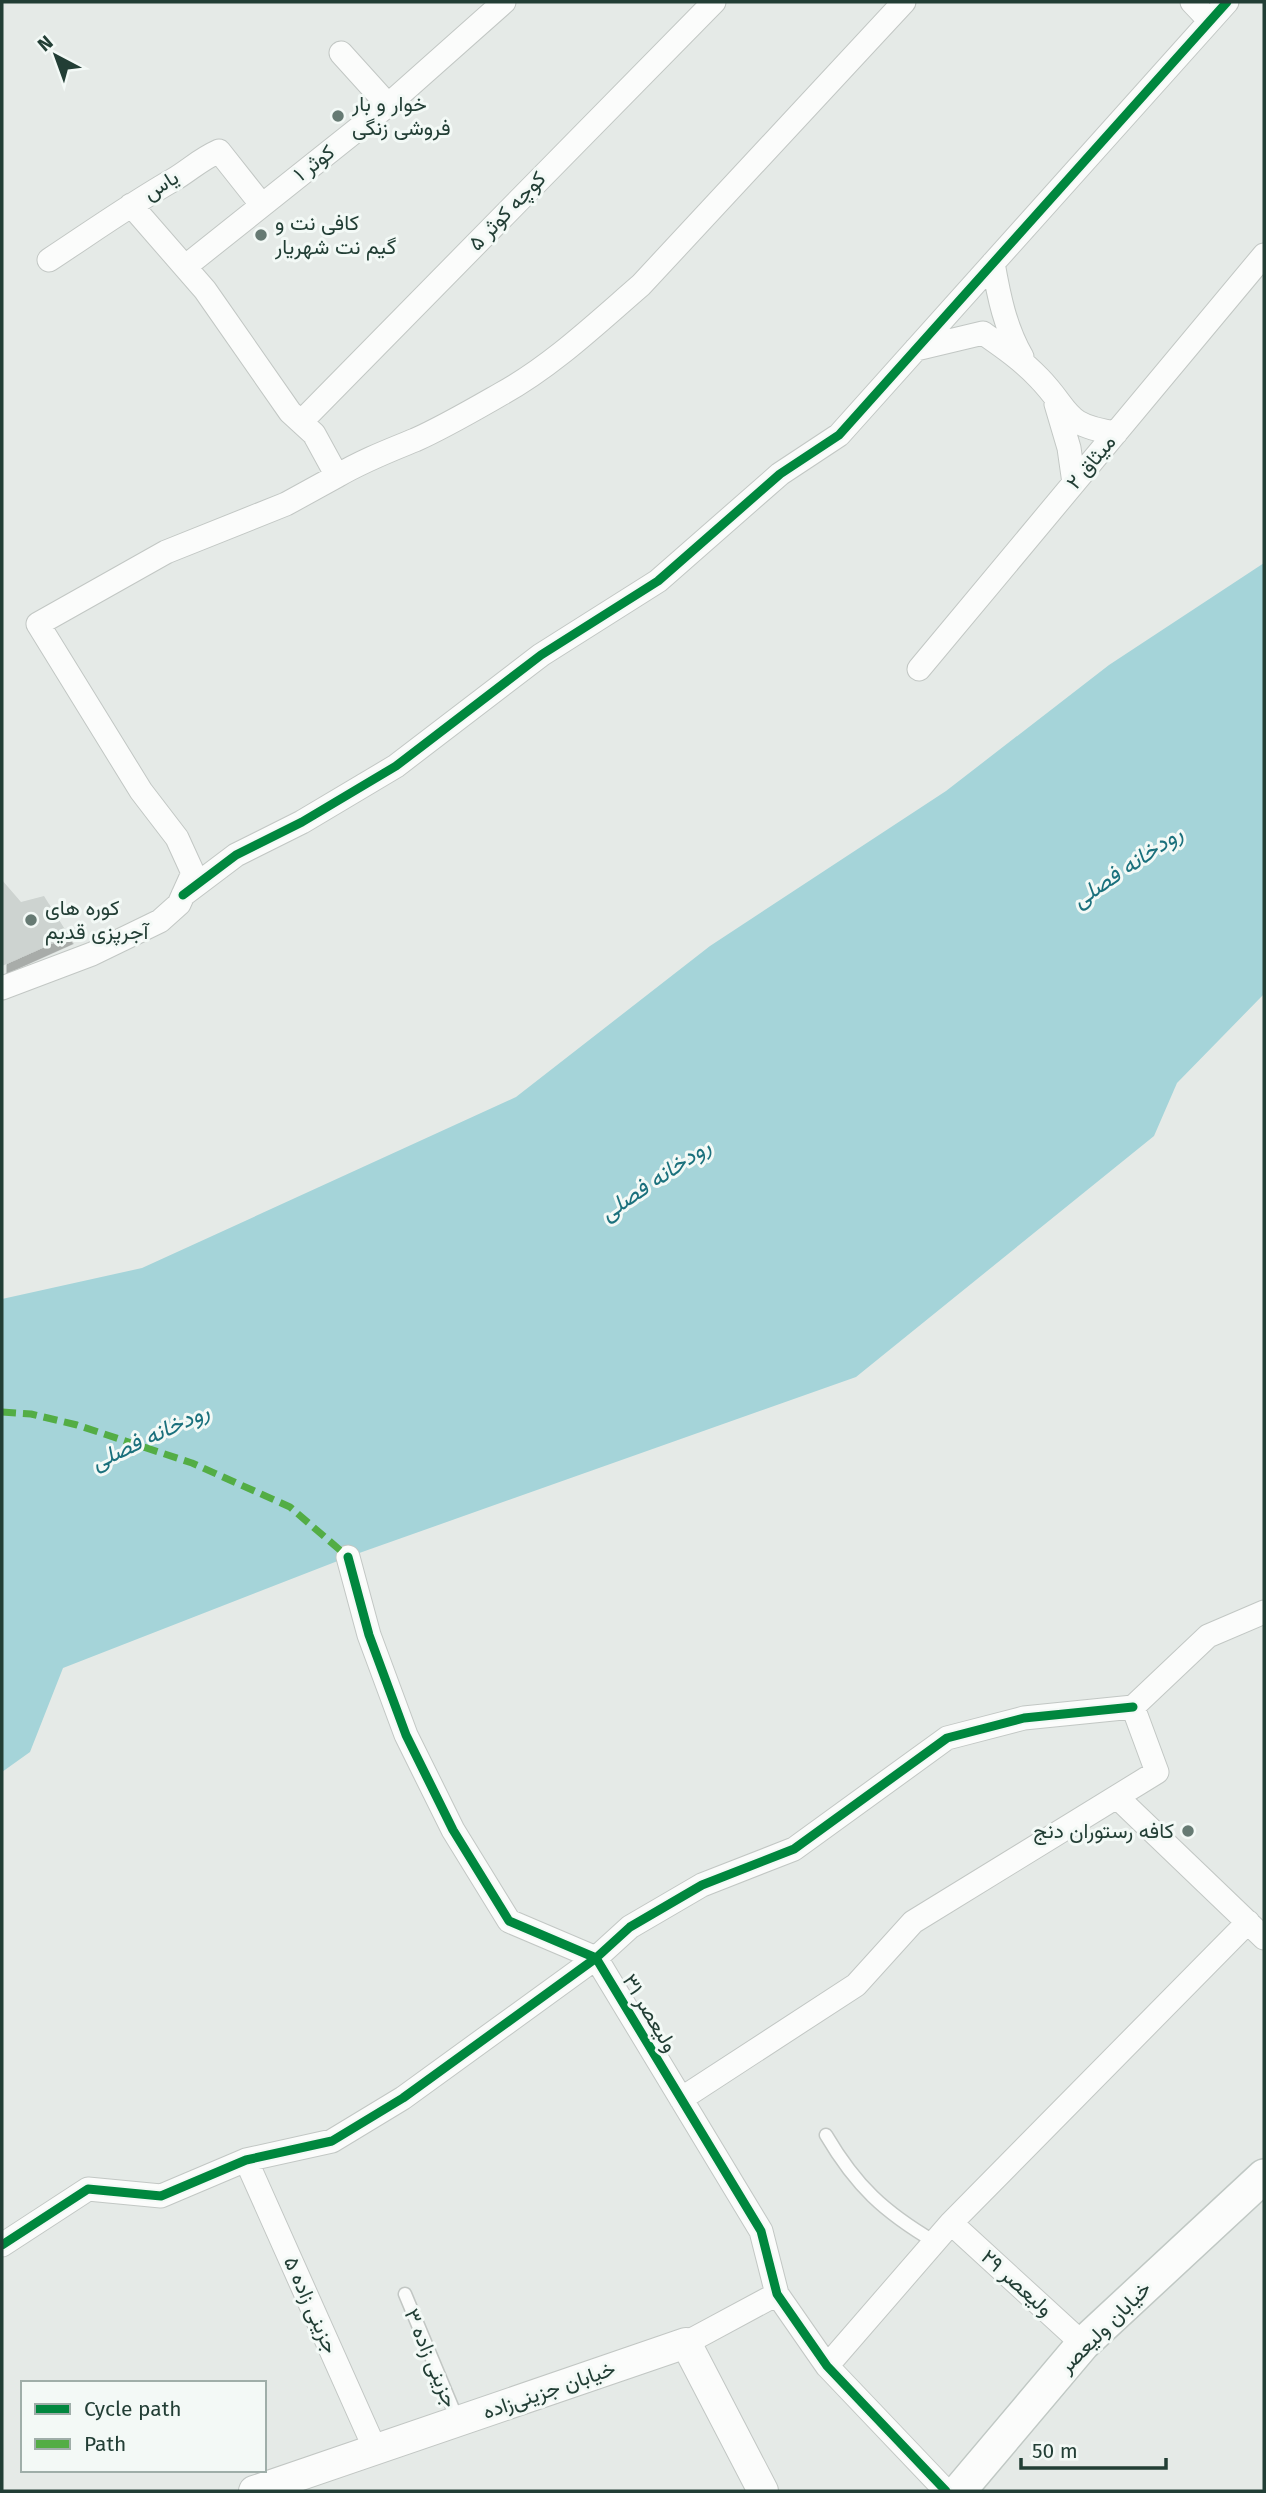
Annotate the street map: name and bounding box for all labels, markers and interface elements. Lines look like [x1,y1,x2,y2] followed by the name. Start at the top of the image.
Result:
[21,21,91,91] north arrow
[33,31,57,56] text: N
[351,91,451,141] place label: خوار و بار فروشی زنگی
[330,108,346,124] marker: خوار و بار فروشی زنگی
[288,139,340,187] street label: کوثر ۱
[138,164,184,206] street label: یاس
[463,166,552,257] street label: کوچه کوثر ۵
[274,210,396,261] place label: کافی نت و گیم نت شهریار
[253,227,269,243] marker: کافی نت و گیم نت شهریار
[1061,429,1121,495] street label: میثاق ۲
[1066,819,1188,914] water label: رودخانه فصلی
[45,895,151,946] place label: کوره های آجرپزی قدیم
[23,912,39,928] marker: کوره های آجرپزی قدیم
[594,1132,716,1227] water label: رودخانه فصلی
[86,1396,214,1476] water label: رودخانه فصلی
[1033,1818,1174,1845] place label: کافه رستوران دنج
[1180,1823,1196,1839] marker: کافه رستوران دنج
[617,1969,683,2057] street label: ولیعصر ۳۱
[976,2244,1058,2322] street label: ولیعصر ۲۹
[278,2252,344,2358] street label: جزینی زاده ۵
[1053,2275,1157,2379] street label: خیابان ولیعصر
[399,2305,463,2411] street label: جزینی زاده ۳
[479,2355,619,2425] street label: خیابان جزینی‌زاده
[21,2381,266,2472] legend
[84,2396,182,2422] text: Cycle path
[1021,2426,1166,2470] scale bar
[84,2431,126,2457] text: Path
[1032,2438,1078,2464] text: 50 m

